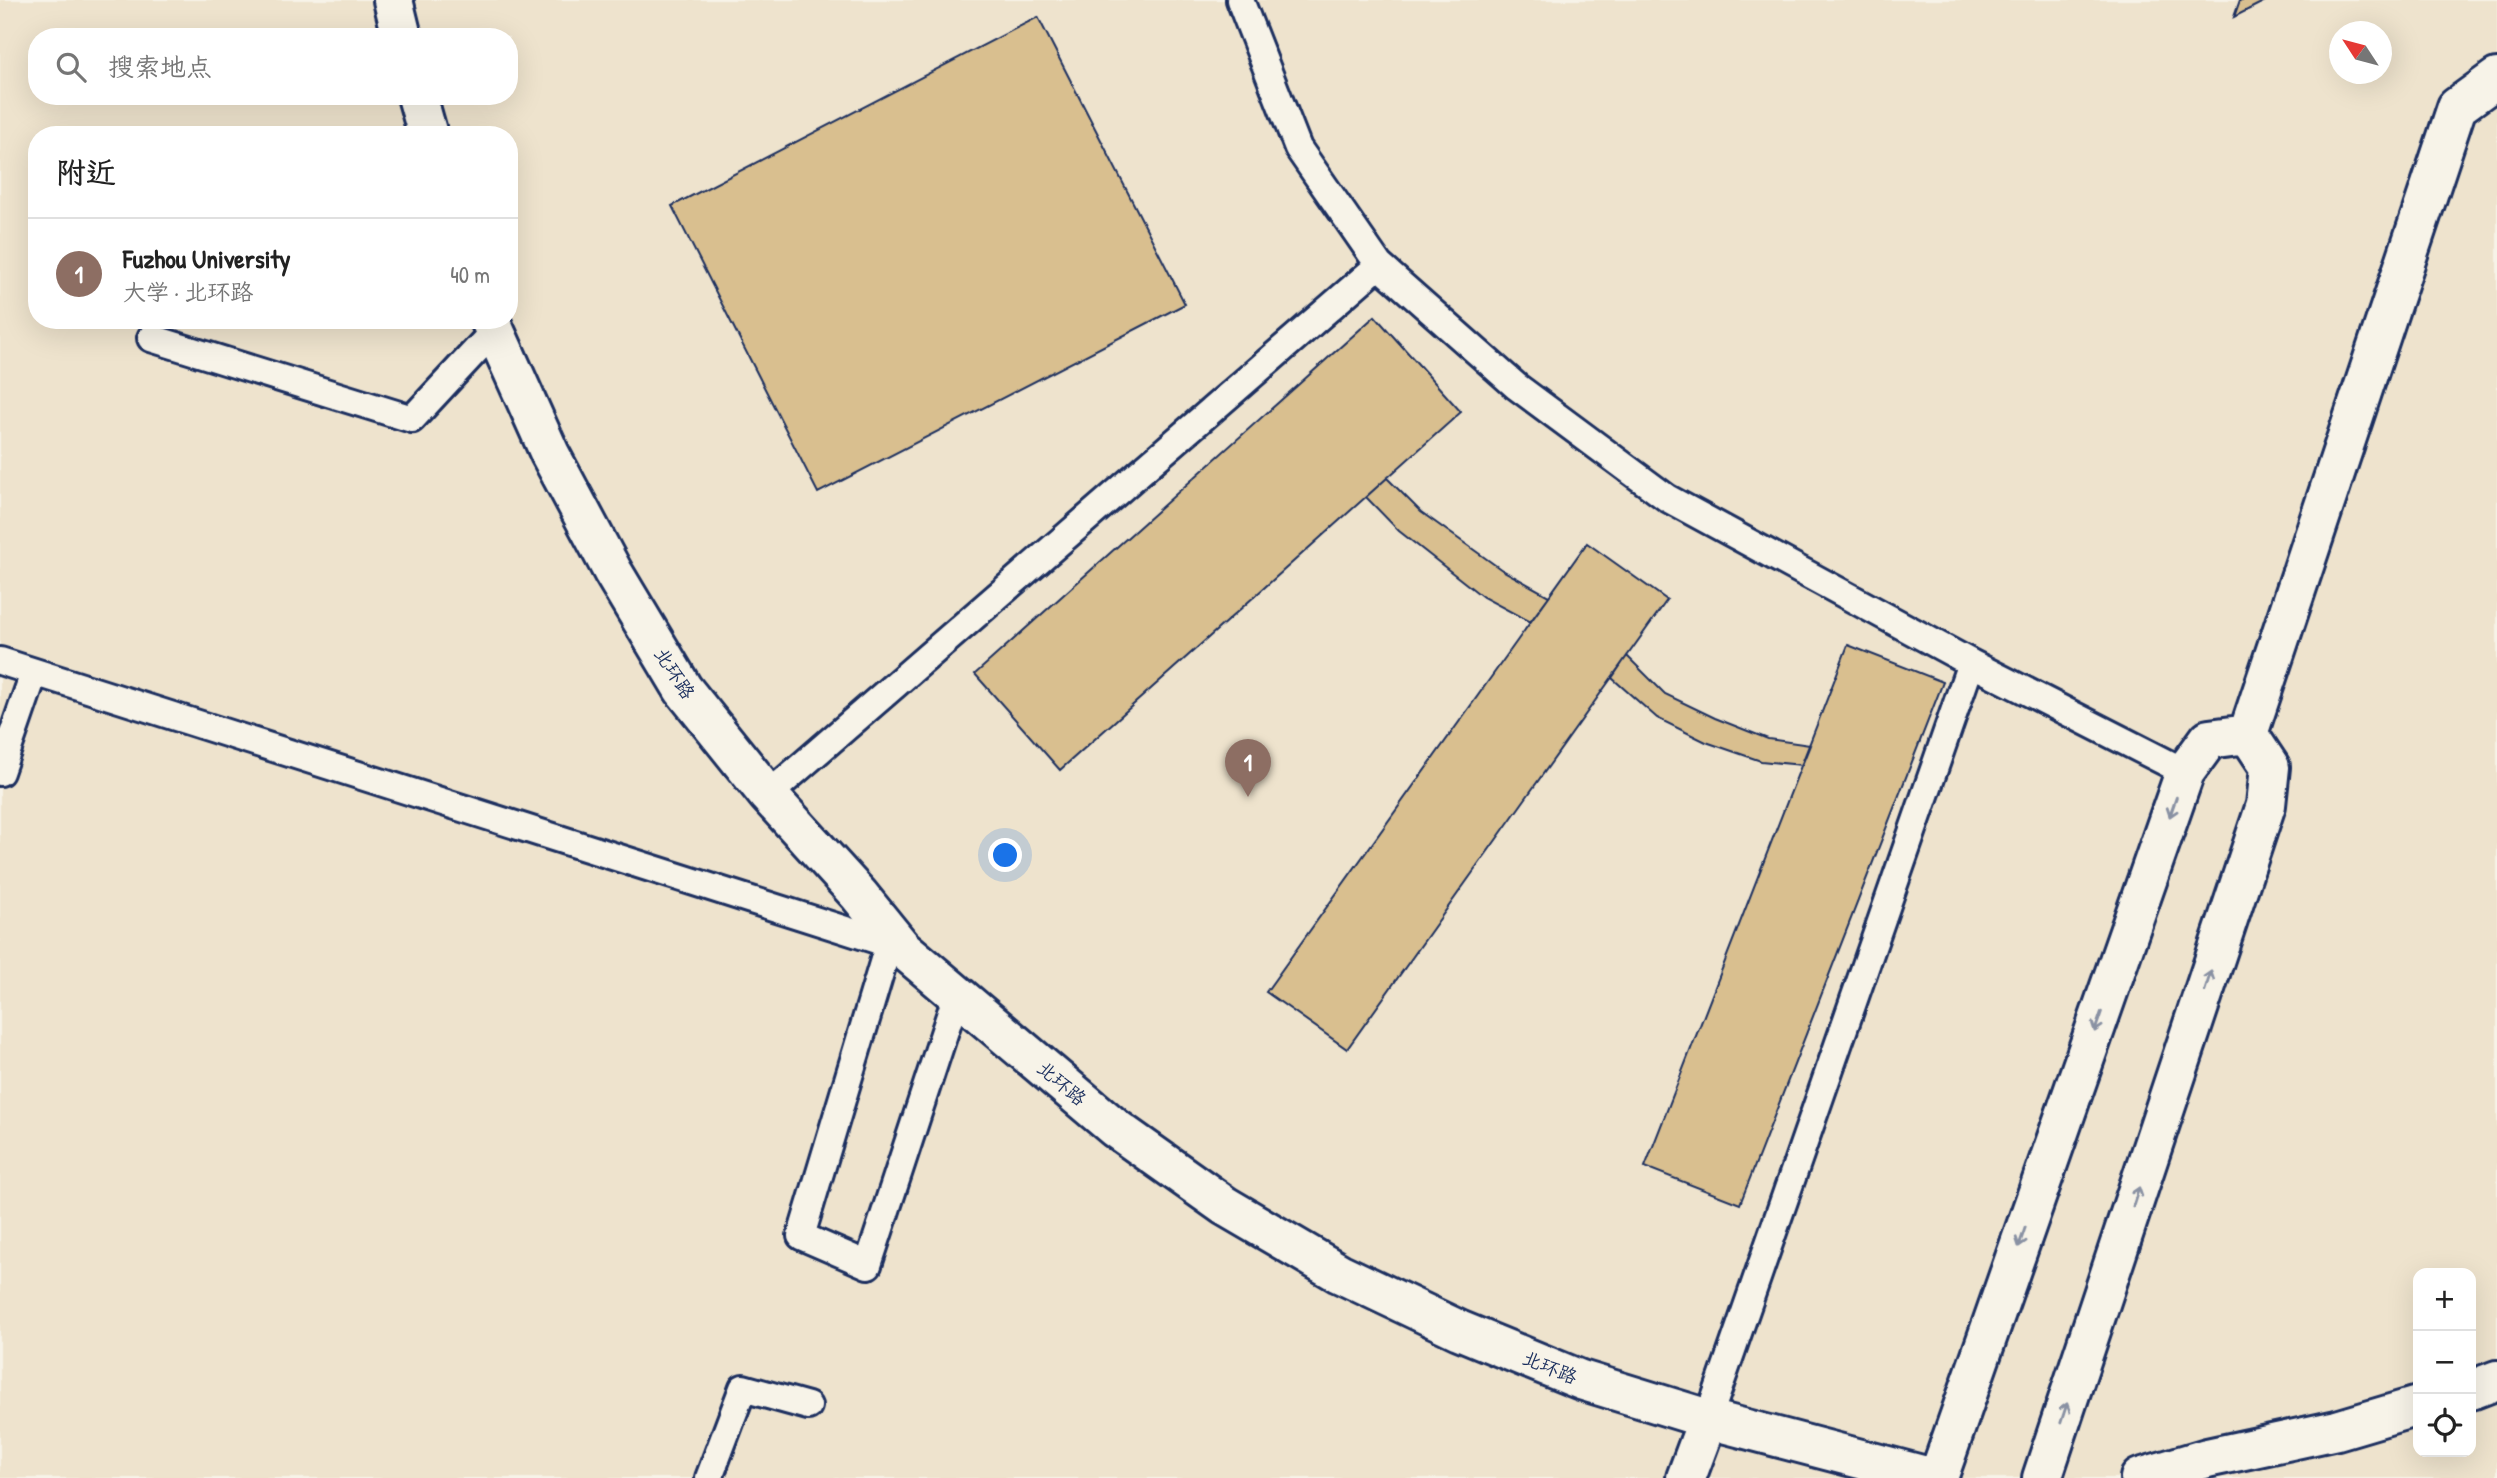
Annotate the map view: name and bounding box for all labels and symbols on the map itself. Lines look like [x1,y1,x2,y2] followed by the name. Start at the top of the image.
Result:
[2329,21,2392,84] north arrow
[649,642,701,704] street label: 北环路
[1225,739,1271,797] pin: 1
[2166,796,2178,818] one-way arrow
[988,838,1022,872] your location
[2202,971,2215,993] one-way arrow
[2091,1010,2103,1032] one-way arrow
[1032,1055,1092,1111] street label: 北环路
[2131,1187,2143,1209] one-way arrow
[2015,1225,2027,1247] one-way arrow
[1519,1344,1581,1390] street label: 北环路
[2059,1403,2071,1425] one-way arrow

